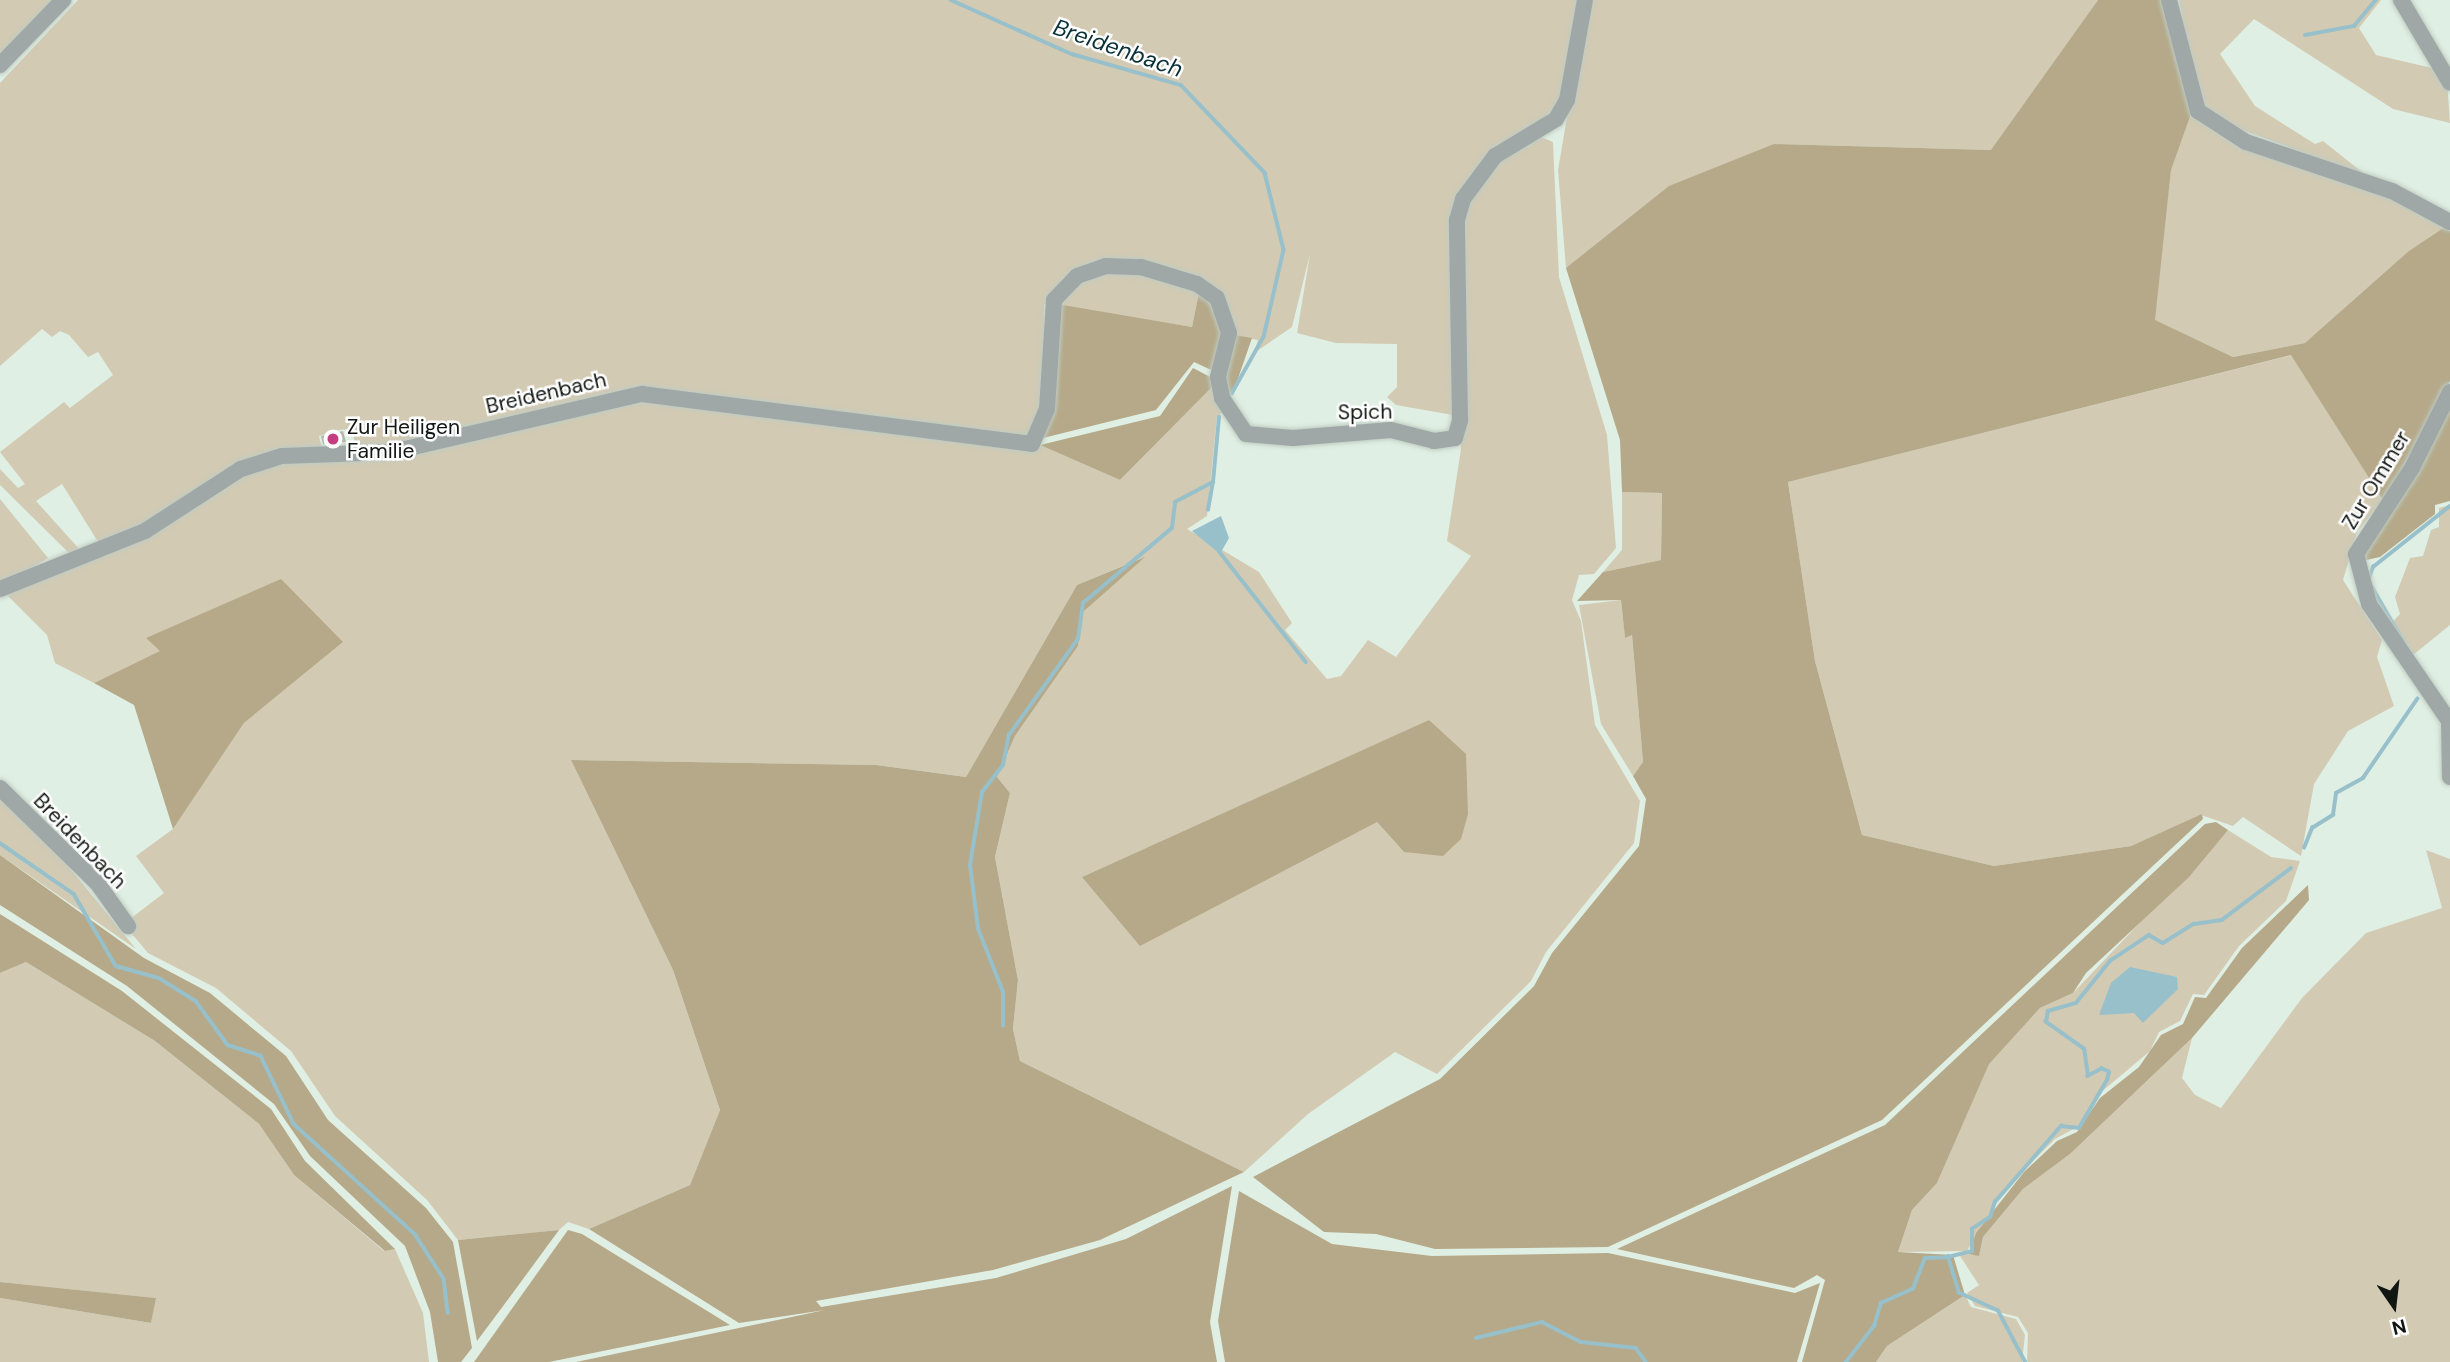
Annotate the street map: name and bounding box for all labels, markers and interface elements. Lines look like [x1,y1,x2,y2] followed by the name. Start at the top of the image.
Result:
[1050,13,1186,83] water label: Breidenbach
[483,367,609,419] street label: Breidenbach
[1338,399,1392,425] street label: Spich
[347,414,460,464] place label: Zur Heiligen Familie
[2337,426,2415,534] street label: Zur Ommer
[325,431,341,447] marker: Zur Heiligen Familie
[28,788,132,894] street label: Breidenbach
[2359,1271,2429,1341] north arrow
[2389,1313,2409,1341] text: N

